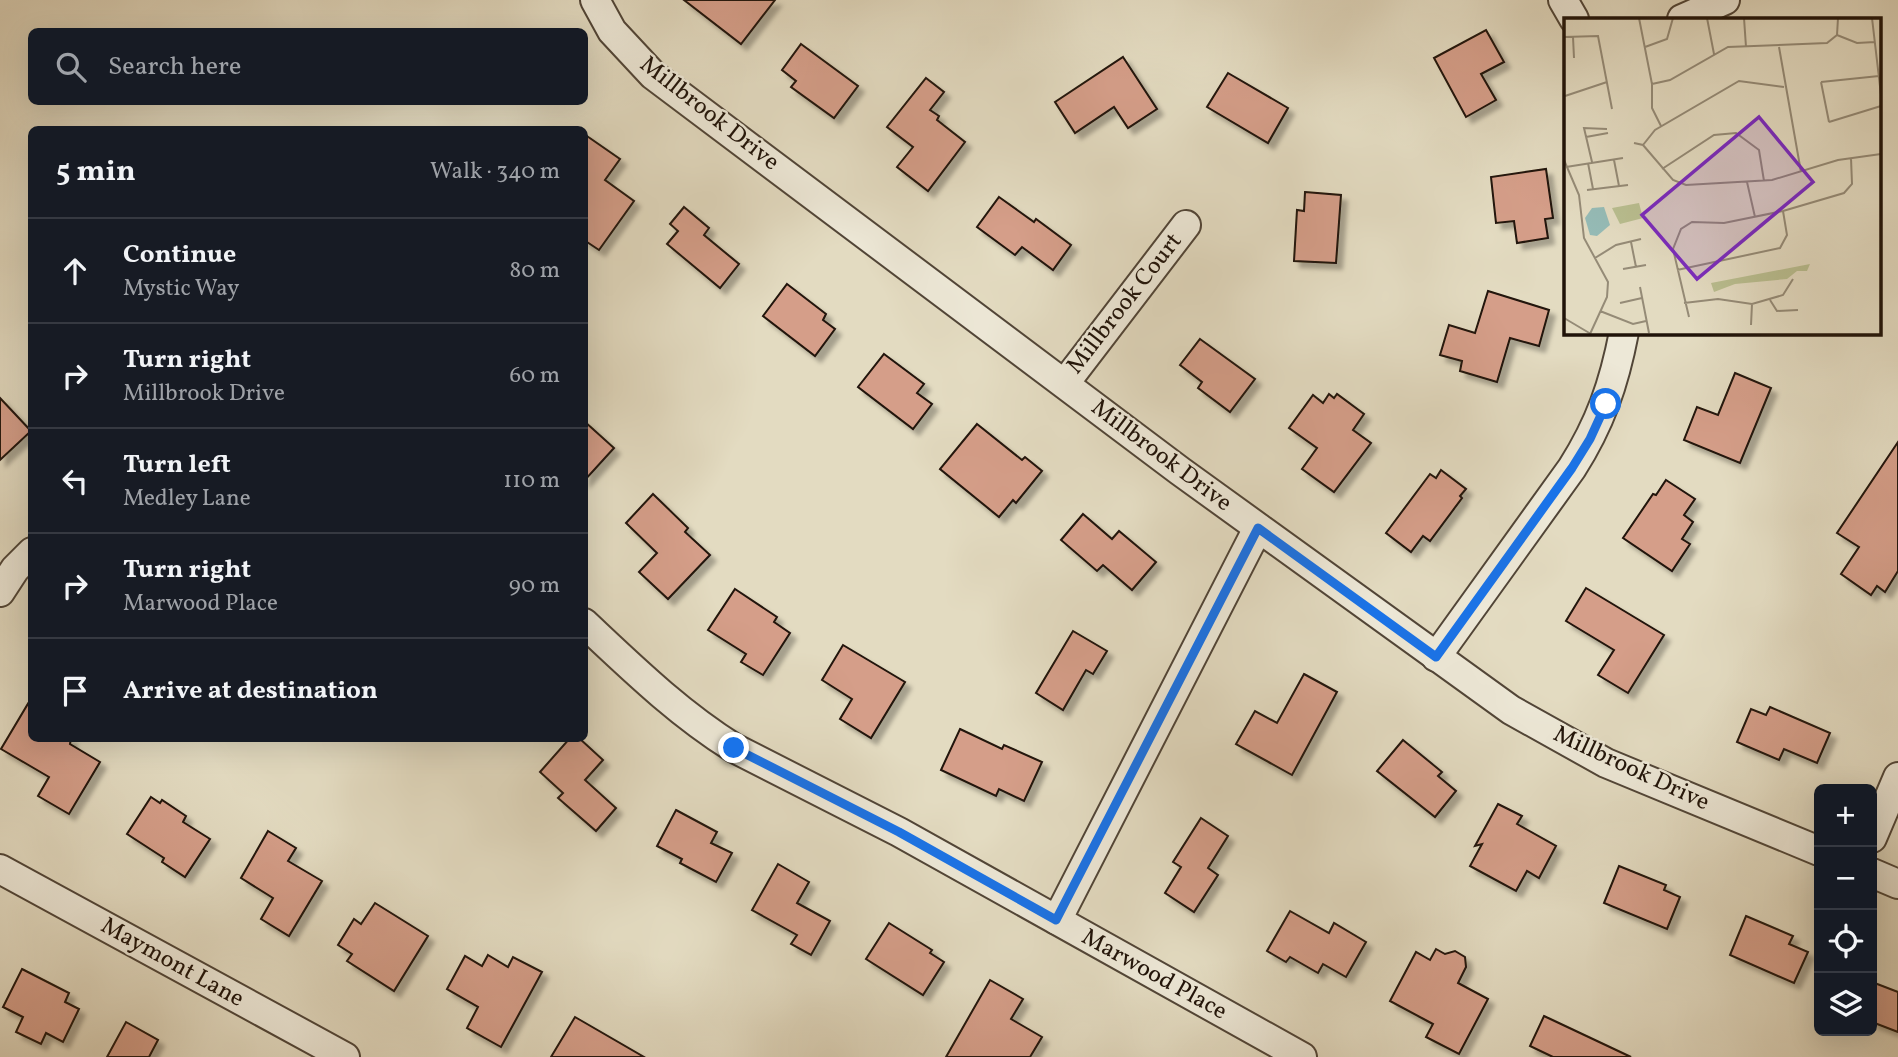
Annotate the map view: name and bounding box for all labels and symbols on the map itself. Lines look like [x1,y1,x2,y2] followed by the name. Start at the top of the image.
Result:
[1564,18,1881,334] inset map
[632,49,786,179] street label: Millbrook Drive
[1059,226,1191,382] street label: Millbrook Court
[1590,388,1621,419] route start
[1083,392,1239,520] street label: Millbrook Drive
[1547,718,1715,820] street label: Millbrook Drive
[718,732,749,763] route end
[94,910,250,1016] street label: Maymont Lane
[1075,921,1233,1029] street label: Marwood Place

